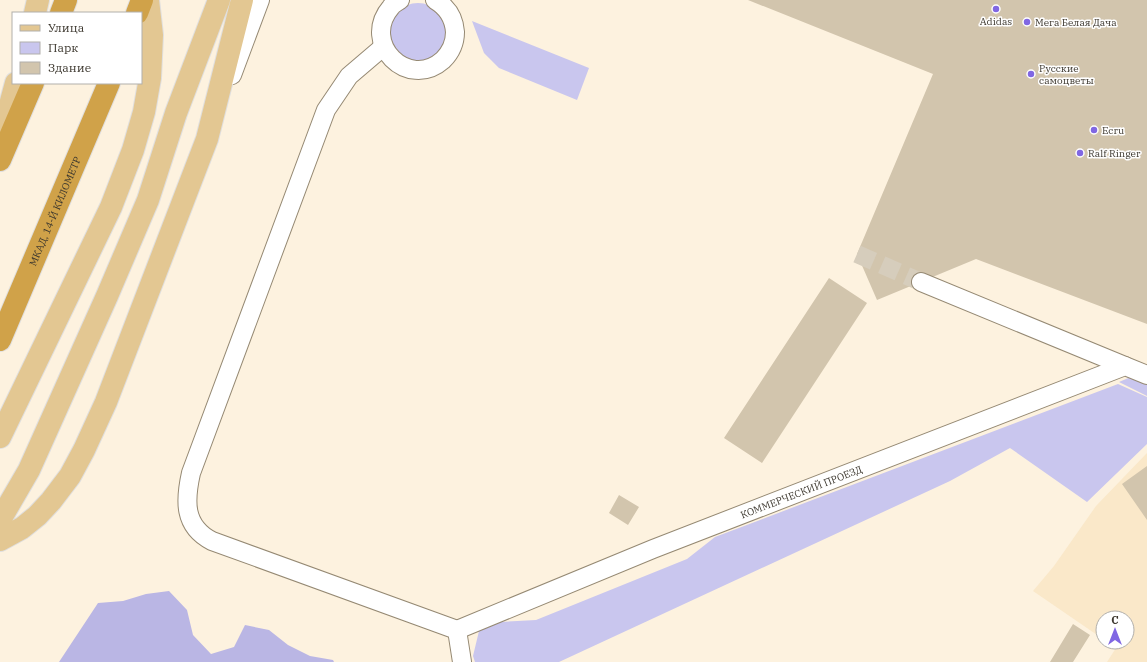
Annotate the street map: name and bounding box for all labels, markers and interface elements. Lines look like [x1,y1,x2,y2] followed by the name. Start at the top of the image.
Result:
[991,4,1001,14] marker: Adidas
[12,12,142,84] legend
[980,15,1012,28] place label: Adidas
[1035,16,1117,29] place label: Мега Белая Дача
[1022,17,1032,27] marker: Мега Белая Дача
[48,20,85,35] text: Улица
[48,40,78,55] text: Парк
[48,60,91,75] text: Здание
[1039,62,1094,87] place label: Русские самоцветы
[1026,69,1036,79] marker: Русские самоцветы
[1102,124,1124,137] place label: Ecru
[1089,125,1099,135] marker: Ecru
[1088,147,1141,160] place label: Ralf Ringer
[1075,148,1085,158] marker: Ralf Ringer
[26,154,84,268] street label: МКАД, 14-Й КИЛОМЕТР
[738,462,864,521] street label: КОММЕРЧЕСКИЙ ПРОЕЗД
[1095,610,1135,650] north arrow
[1111,613,1119,627] text: С

